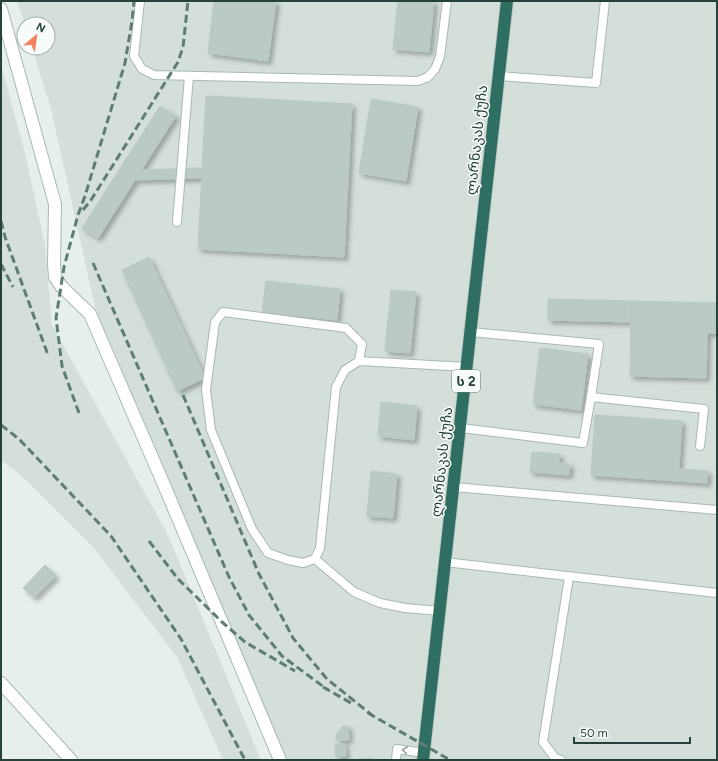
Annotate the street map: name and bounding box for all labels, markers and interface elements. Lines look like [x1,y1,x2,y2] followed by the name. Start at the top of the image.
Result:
[16,16,56,56] north arrow
[34,20,47,35] text: N
[463,84,491,196] street label: ლარნაკას ქუჩა
[452,370,480,392] road number: ს 2
[428,406,456,518] street label: ლარნაკას ქუჩა
[574,719,690,745] scale bar
[580,726,608,740] text: 50 m
[402,746,408,755] one-way arrow

